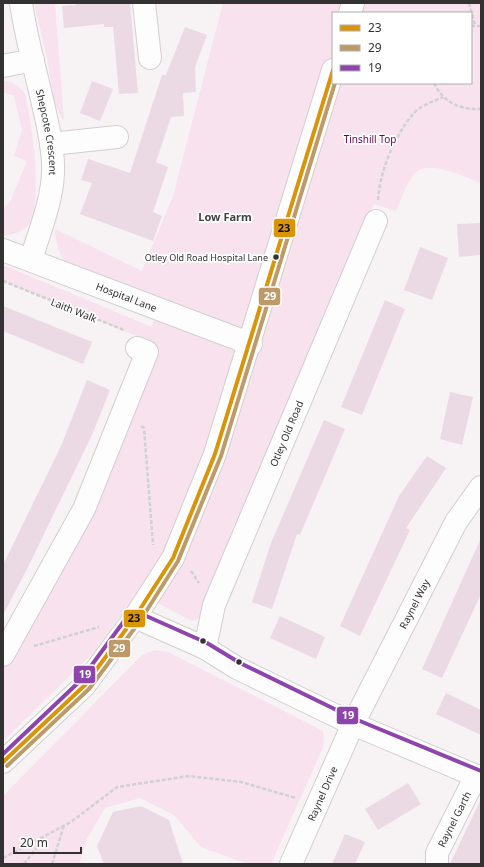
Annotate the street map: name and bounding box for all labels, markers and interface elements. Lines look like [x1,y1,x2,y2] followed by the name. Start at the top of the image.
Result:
[332,12,472,84] legend
[368,19,382,36] text: 23
[368,39,382,56] text: 29
[368,59,382,76] text: 19
[33,88,60,176] street label: Shepcote Crescent
[344,132,396,146] park label: Tinshill Top
[198,209,252,224] district label: Low Farm
[273,218,296,238] line badge: 23
[278,220,290,235] text: 23
[145,251,268,264] place label: Otley Old Road Hospital Lane
[271,252,281,262] marker: Otley Old Road Hospital Lane
[94,279,159,315] street label: Hospital Lane
[258,287,281,306] line badge: 29
[264,288,276,303] text: 29
[49,294,100,326] street label: Laith Walk
[266,398,306,469] street label: Otley Old Road
[396,576,433,631] street label: Raynel Way
[123,609,146,628] line badge: 23
[128,610,140,625] text: 23
[198,636,208,646] unlabelled marker
[108,639,131,658] line badge: 29
[113,640,125,655] text: 29
[234,657,244,667] unlabelled marker
[73,665,96,684] line badge: 19
[79,666,91,681] text: 19
[336,706,359,725] line badge: 19
[342,707,354,722] text: 19
[304,764,341,823] street label: Raynel Drive
[434,789,474,849] street label: Raynel Garth
[14,829,81,855] scale bar
[20,834,48,851] text: 20 m

